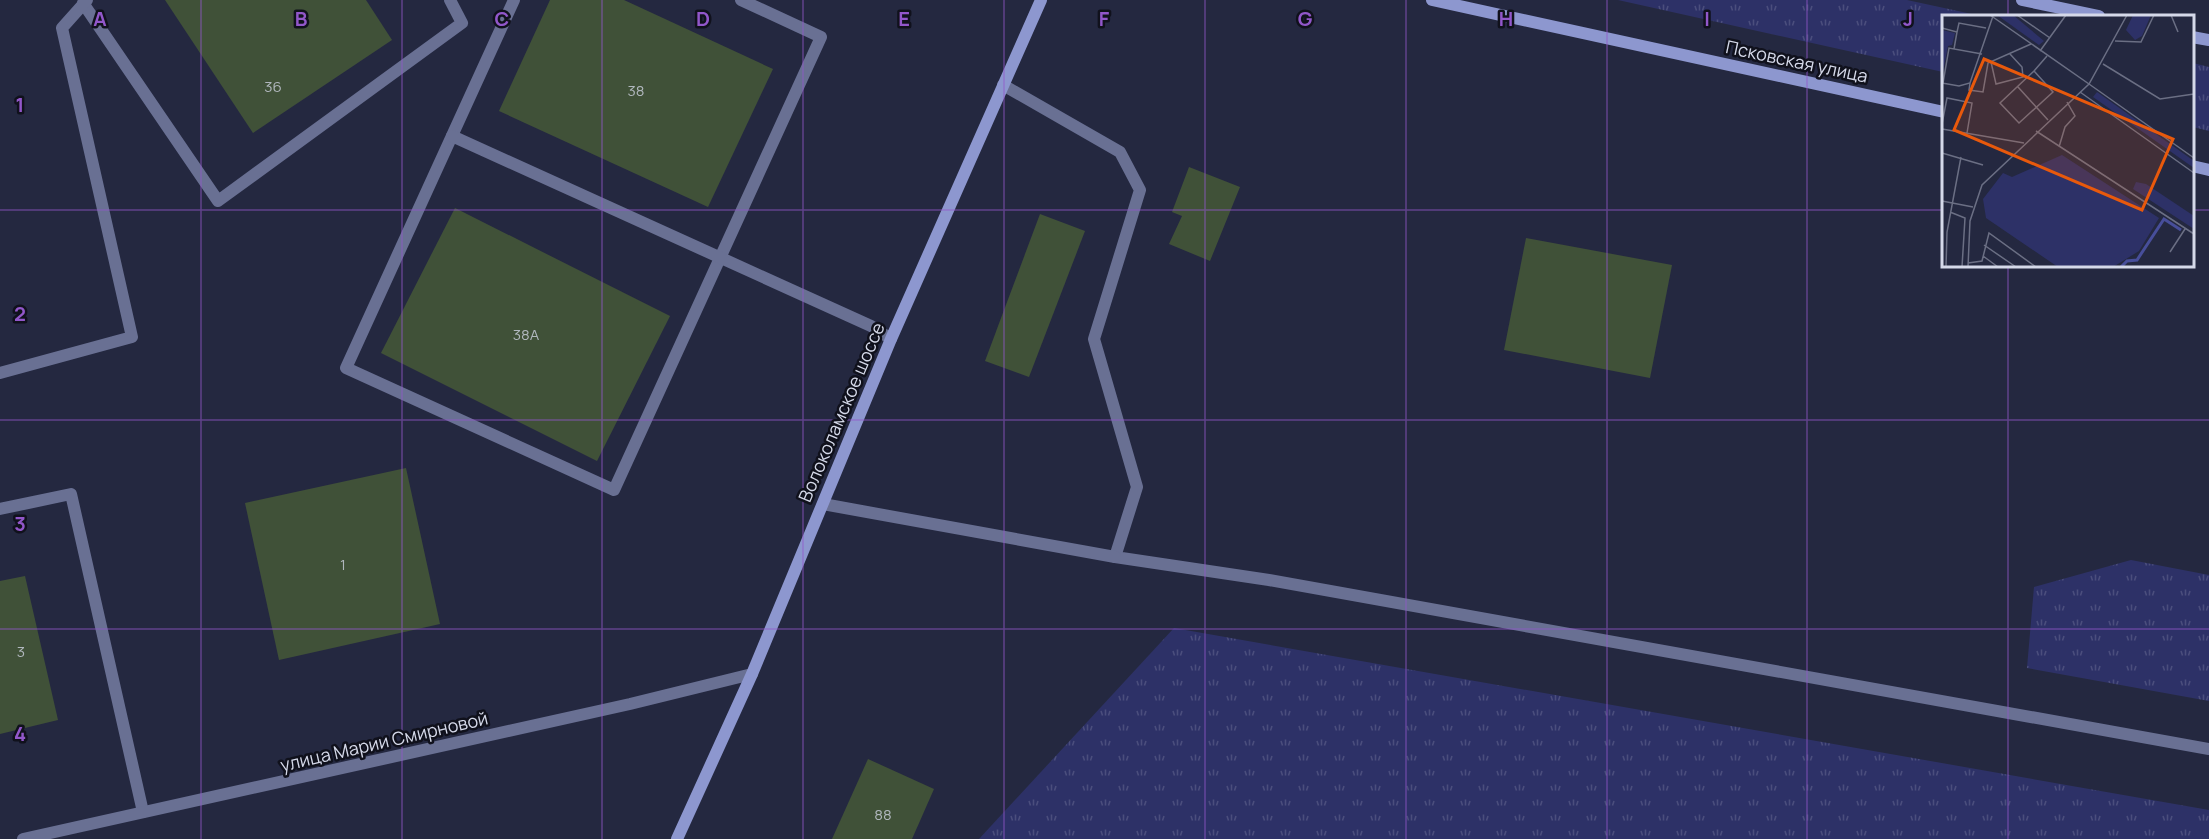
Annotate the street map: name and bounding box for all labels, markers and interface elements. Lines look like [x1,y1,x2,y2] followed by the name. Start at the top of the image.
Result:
[93,5,107,32] text: A
[295,5,308,32] text: B
[495,5,509,32] text: C
[696,5,710,32] text: D
[898,5,910,32] text: E
[1099,5,1110,32] text: F
[1298,5,1313,32] text: G
[1499,5,1513,32] text: H
[1704,5,1710,32] text: I
[1903,5,1913,32] text: J
[1942,15,2194,267] inset map
[1724,34,1870,88] street label: Псковская улица
[264,76,282,97] house number: 36
[627,80,645,101] house number: 38
[16,91,24,118] text: 1
[14,300,26,327] text: 2
[792,319,890,505] street label: Волоколамское шоссе
[513,324,540,345] house number: 38А
[14,510,26,537] text: 3
[340,554,346,575] house number: 1
[17,641,25,662] house number: 3
[278,705,490,777] street label: улица Марии Смирновой
[14,720,26,747] text: 4
[874,804,892,825] house number: 88

